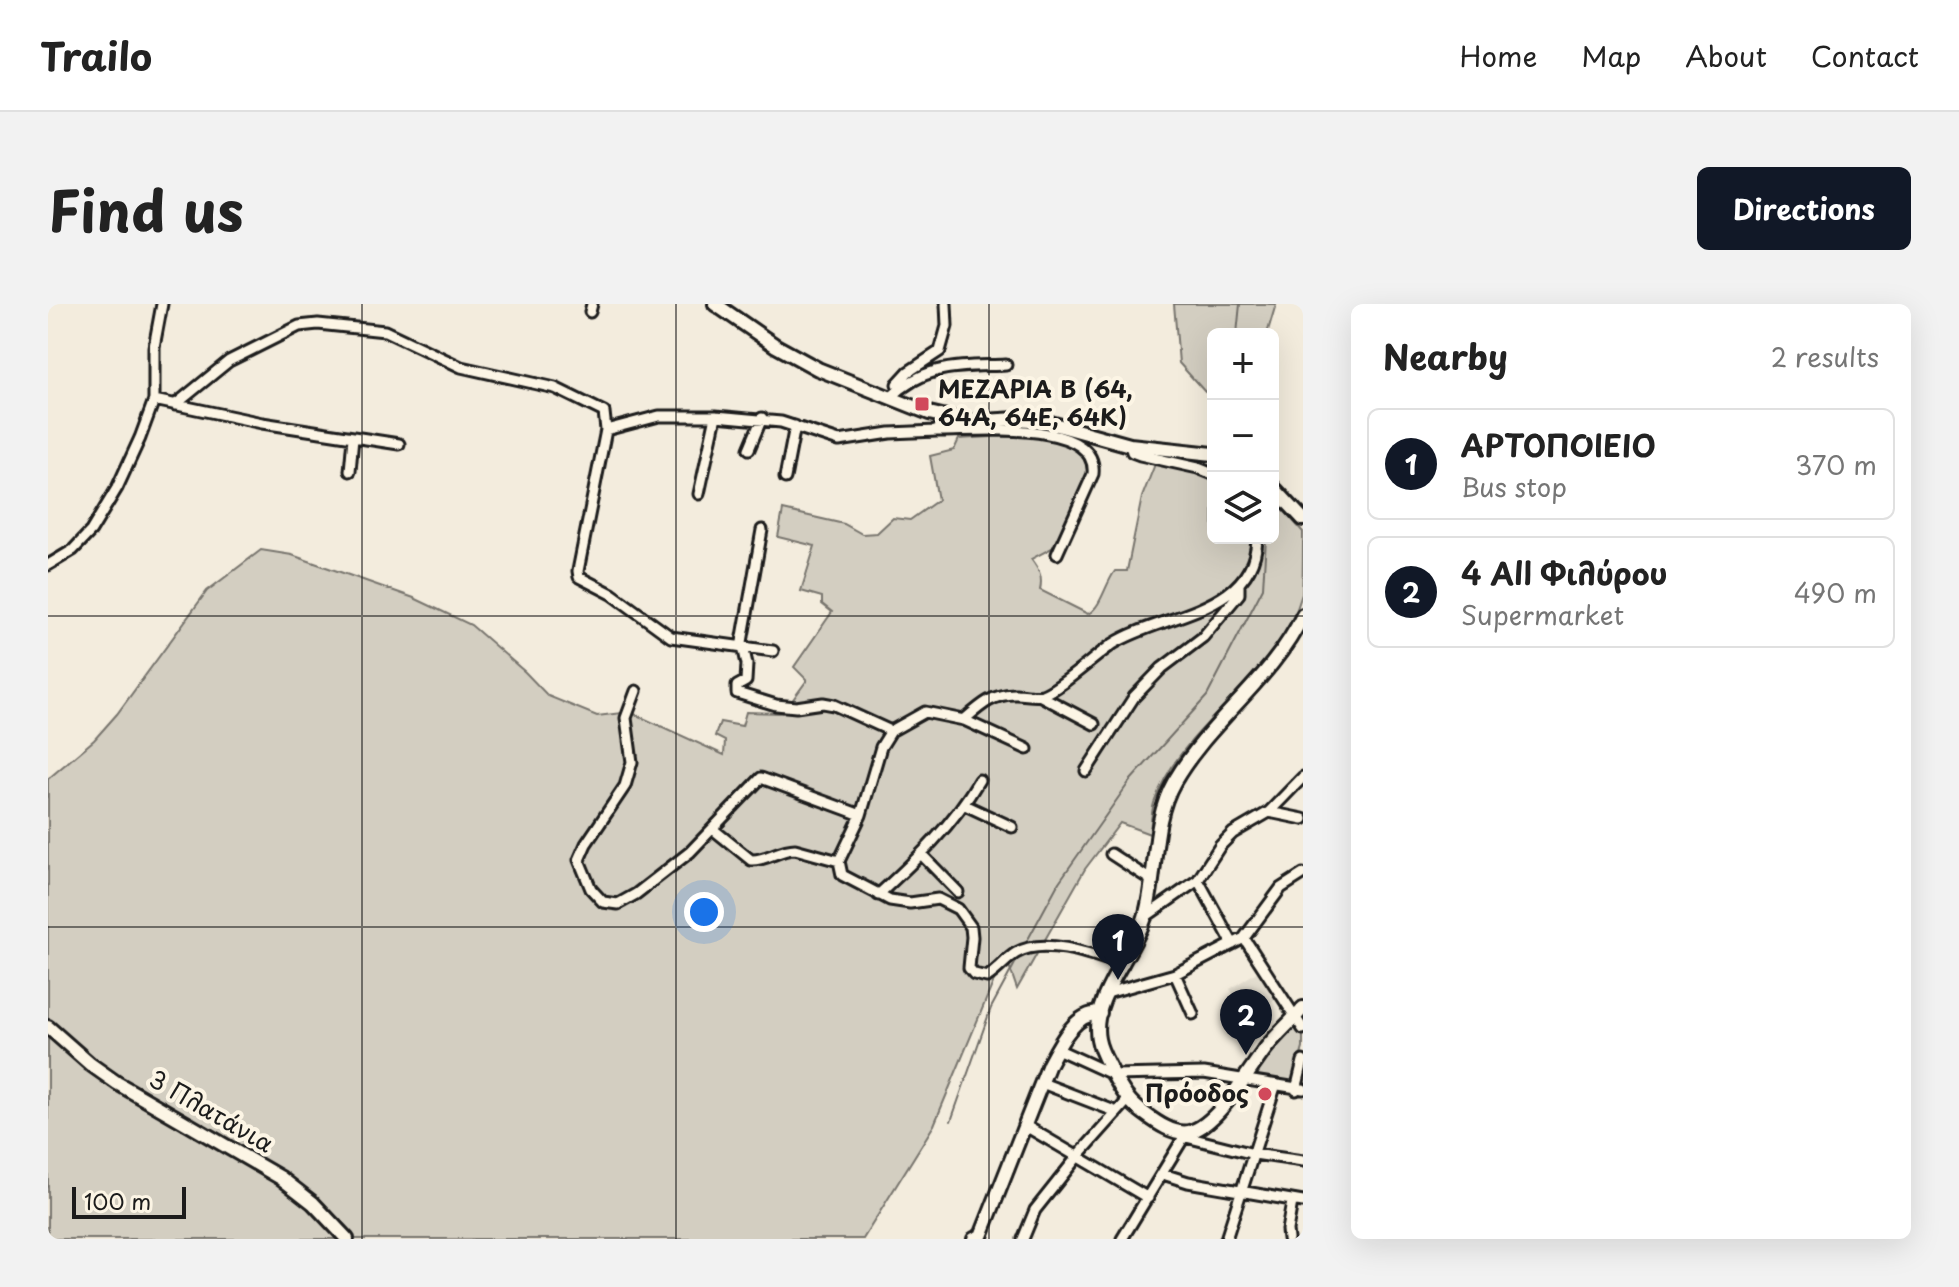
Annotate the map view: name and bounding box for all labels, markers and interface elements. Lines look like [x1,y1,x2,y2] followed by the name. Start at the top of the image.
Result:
[40,27,152,84] text: Trailo
[1459,34,1537,77] text: Home
[1581,34,1641,77] text: Map
[1685,34,1767,77] text: About
[1811,34,1919,77] text: Contact
[48,166,244,251] text: Find us
[1697,167,1911,250] button: Directions
[1207,328,1279,544] map controls
[1207,328,1279,400] button: +
[1383,330,1508,382] text: Nearby
[1771,337,1879,376] text: 2 results
[938,370,1133,434] place label: ΜΕΖΑΡΙΑ B (64, 64Α, 64Ε, 64Κ)
[913,395,931,413] marker: ΜΕΖΑΡΙΑ B (64, 64Α, 64Ε, 64Κ)
[1207,400,1279,472] button: −
[1461,422,1656,467] text: ΑΡΤΟΠΟΙΕΙΟ
[1405,445,1417,484] text: 1
[1795,445,1877,484] text: 370 m
[1461,467,1567,506] text: Bus stop
[1207,472,1279,544] button: layers
[1461,550,1668,595] text: 4 All Φιλύρου
[1402,573,1420,612] text: 2
[1794,573,1877,612] text: 490 m
[1461,595,1624,634] text: Supermarket
[684,892,724,932] your location
[1092,914,1144,980] pin: 1
[1220,989,1272,1055] pin: 2
[143,1060,281,1161] street label: 3 Πλατάνια
[1145,1074,1249,1110] place label: Πρόοδος
[1256,1085,1274,1103] marker: Πρόοδος
[72,1183,186,1219] scale bar
[84,1184,151,1217] text: 100 m

